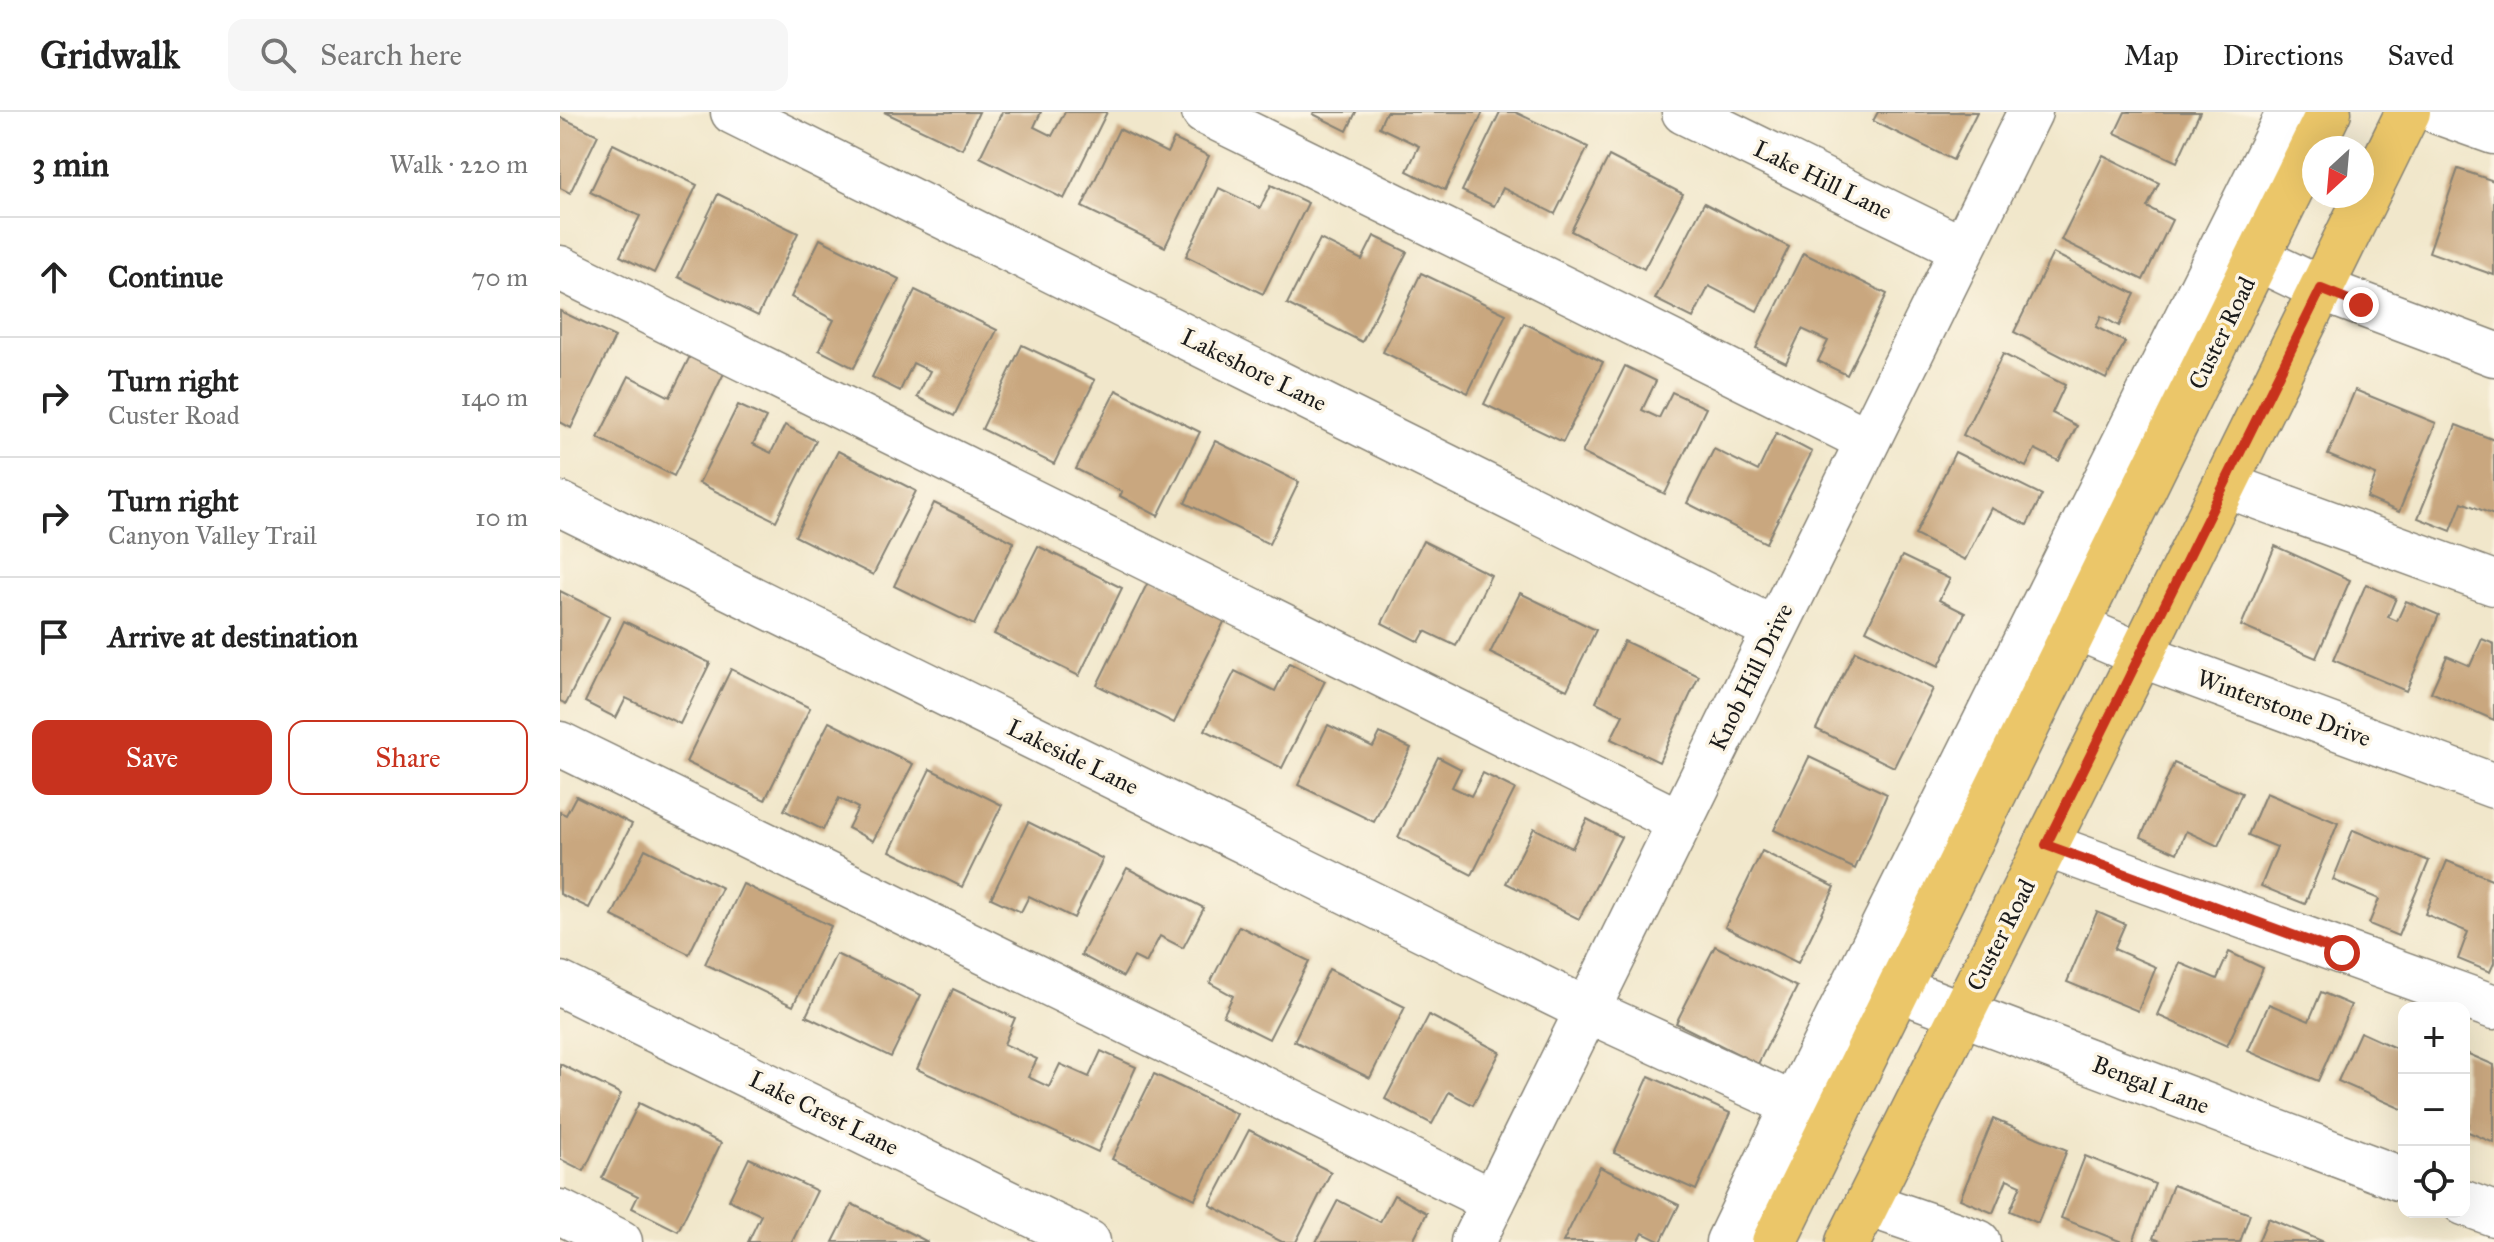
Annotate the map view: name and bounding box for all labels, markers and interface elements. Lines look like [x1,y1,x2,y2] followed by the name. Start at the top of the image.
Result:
[228,19,788,91] search box
[40,32,180,78] text: Gridwalk
[256,33,300,77] icon: search
[320,37,462,73] text: Search here
[2124,38,2179,73] text: Map
[2223,38,2344,73] text: Directions
[2388,38,2454,73] text: Saved
[1749,134,1897,226] street label: Lake Hill Lane
[2302,136,2374,208] north arrow
[32,144,109,185] text: 3 min
[389,148,528,180] text: Walk · 220 m
[32,255,76,299] icon: ahead
[108,259,223,295] text: Continue
[472,261,528,293] text: 70 m
[2182,272,2262,394] street label: Custer Road
[2343,287,2379,323] route end
[1176,322,1332,418] street label: Lakeshore Lane
[108,363,239,399] text: Turn right
[32,375,76,419] icon: right
[461,381,528,413] text: 140 m
[108,399,240,431] text: Custer Road
[108,483,239,519] text: Turn right
[32,495,76,539] icon: right
[475,501,528,533] text: 10 m
[108,519,317,551] text: Canyon Valley Trail
[1702,598,1800,756] street label: Knob Hill Drive
[32,615,76,659] icon: arrive
[108,619,358,655] text: Arrive at destination
[2193,663,2375,753] street label: Winterstone Drive
[1003,712,1143,802] street label: Lakeside Lane
[32,720,272,795] button: Save
[288,720,528,795] button: Share
[1960,874,2042,996] street label: Custer Road
[2324,935,2360,971] route start
[2398,1002,2470,1218] map controls
[2398,1002,2470,1074] button: +
[2088,1049,2214,1121] street label: Bengal Lane
[744,1064,904,1162] street label: Lake Crest Lane
[2398,1074,2470,1146] button: −
[2398,1146,2470,1218] button: locate

